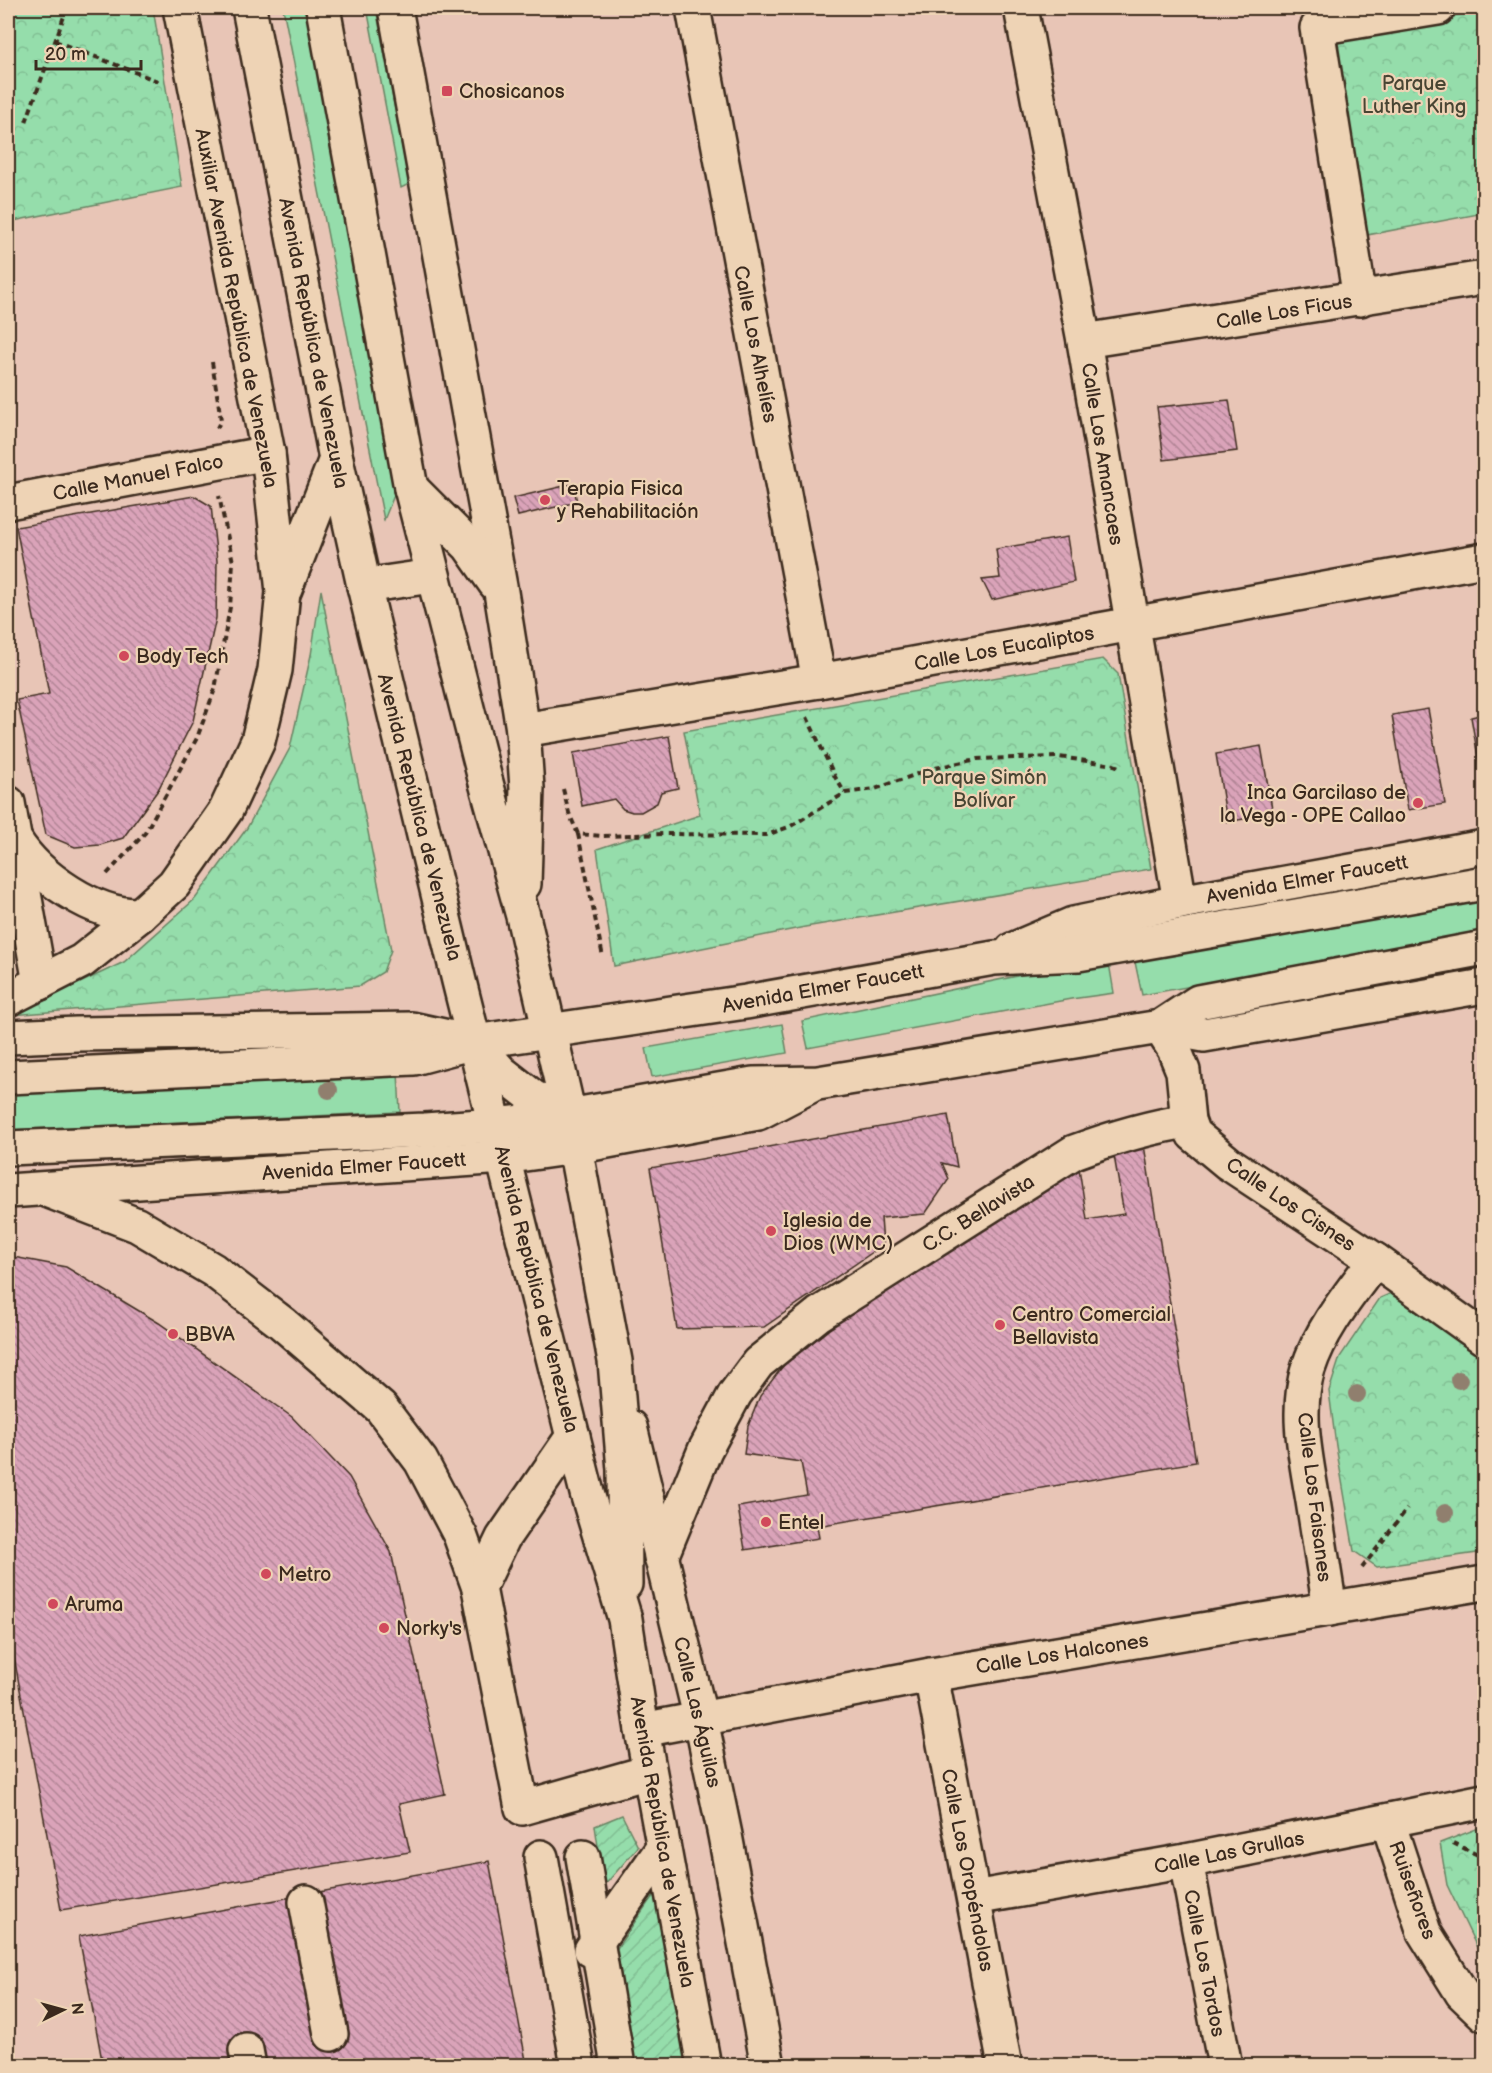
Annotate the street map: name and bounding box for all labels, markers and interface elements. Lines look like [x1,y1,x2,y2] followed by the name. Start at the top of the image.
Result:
[36,33,141,71] scale bar
[45,44,86,65] text: 20 m
[1362,72,1466,119] park label: Parque Luther King
[459,80,565,104] place label: Chosicanos
[440,84,454,98] marker: Chosicanos
[189,126,283,490] street label: Auxiliar Avenida República de Venezuela
[273,196,353,490] street label: Avenida República de Venezuela
[728,264,782,425] street label: Calle Los Alhelíes
[1214,289,1354,335] street label: Calle Los Ficus
[1076,361,1128,547] street label: Calle Los Amancaes
[51,450,225,506] street label: Calle Manuel Falco
[556,477,699,524] place label: Terapia Fisica y Rehabilitación
[538,493,552,507] marker: Terapia Fisica y Rehabilitación
[912,621,1096,677] street label: Calle Los Eucaliptos
[136,645,229,669] place label: Body Tech
[117,649,131,663] marker: Body Tech
[372,671,466,963] street label: Avenida República de Venezuela
[921,766,1047,813] park label: Parque Simón Bolívar
[1220,781,1406,828] place label: Inca Garcilaso de la Vega - OPE Callao
[1411,796,1425,810] marker: Inca Garcilaso de la Vega - OPE Callao
[1204,850,1410,910] street label: Avenida Elmer Faucett
[720,959,926,1019] street label: Avenida Elmer Faucett
[489,1143,583,1435] street label: Avenida República de Venezuela
[261,1148,467,1186] street label: Avenida Elmer Faucett
[1221,1153,1360,1257] street label: Calle Los Cisnes
[918,1170,1039,1258] street label: C.C. Bellavista
[783,1209,893,1256] place label: Iglesia de Dios (WMC)
[764,1224,778,1238] marker: Iglesia de Dios (WMC)
[1012,1303,1171,1350] place label: Centro Comercial Bellavista
[993,1318,1007,1332] marker: Centro Comercial Bellavista
[185,1323,235,1347] place label: BBVA
[166,1327,180,1341] marker: BBVA
[1292,1411,1336,1583] street label: Calle Los Faisanes
[778,1511,824,1535] place label: Entel
[759,1515,773,1529] marker: Entel
[278,1563,331,1587] place label: Metro
[259,1567,273,1581] marker: Metro
[65,1593,123,1617] place label: Aruma
[46,1597,60,1611] marker: Aruma
[396,1617,462,1641] place label: Norky's
[377,1621,391,1635] marker: Norky's
[974,1628,1150,1679] street label: Calle Los Halcones
[668,1634,727,1790] street label: Calle Las Águilas
[625,1695,699,1990] street label: Avenida República de Venezuela
[936,1767,998,1974] street label: Calle Los Oropéndolas
[1152,1827,1306,1879] street label: Calle Las Grullas
[1383,1838,1441,1943] street label: Ruiseñores
[1178,1888,1230,2039] street label: Calle Los Tordos
[33,1980,93,2040] north arrow
[66,2002,86,2016] text: N

